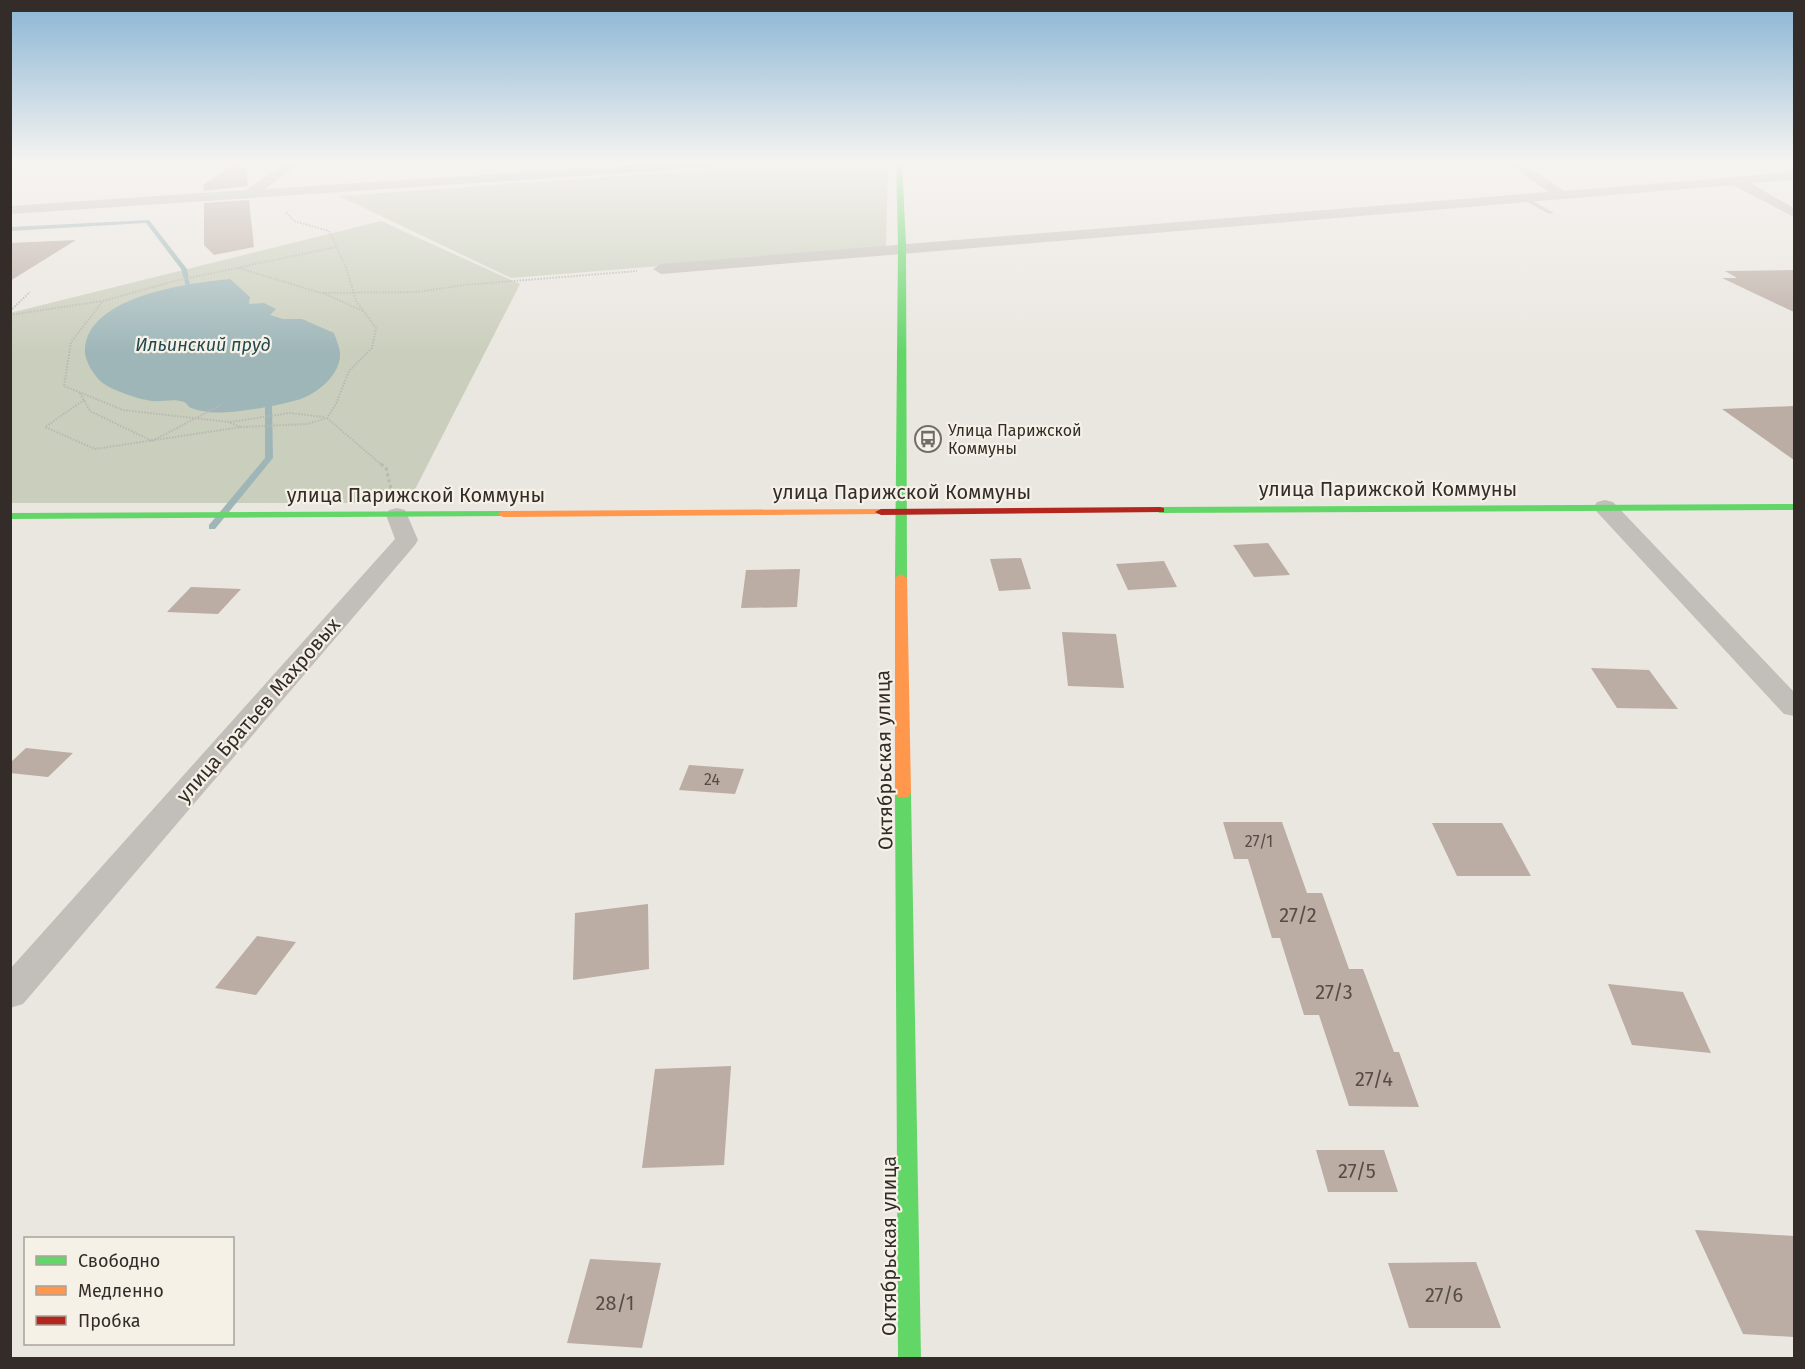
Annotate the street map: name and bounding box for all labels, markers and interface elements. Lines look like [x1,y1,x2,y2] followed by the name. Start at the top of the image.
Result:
[135,334,271,356] water label: Ильинский пруд
[948,421,1082,458] place label: Улица Парижской Коммуны
[913,424,943,454] bus stop icon: Улица Парижской Коммуны
[1259,477,1517,501] street label: улица Парижской Коммуны
[773,480,1031,504] street label: улица Парижской Коммуны
[287,483,545,507] street label: улица Парижской Коммуны
[171,612,345,807] street label: улица Братьев Махровых
[870,670,898,850] street label: Октябрьская улица
[704,770,720,789] house number: 24
[1245,832,1273,851] house number: 27/1
[1279,903,1317,927] house number: 27/2
[1315,980,1353,1004] house number: 27/3
[1355,1067,1393,1091] house number: 27/4
[877,1156,901,1336] street label: Октябрьская улица
[1338,1159,1376,1183] house number: 27/5
[24,1237,234,1345] legend
[78,1250,160,1272] text: Свободно
[78,1280,164,1302] text: Медленно
[1425,1283,1463,1307] house number: 27/6
[596,1291,634,1315] house number: 28/1
[78,1310,141,1332] text: Пробка

